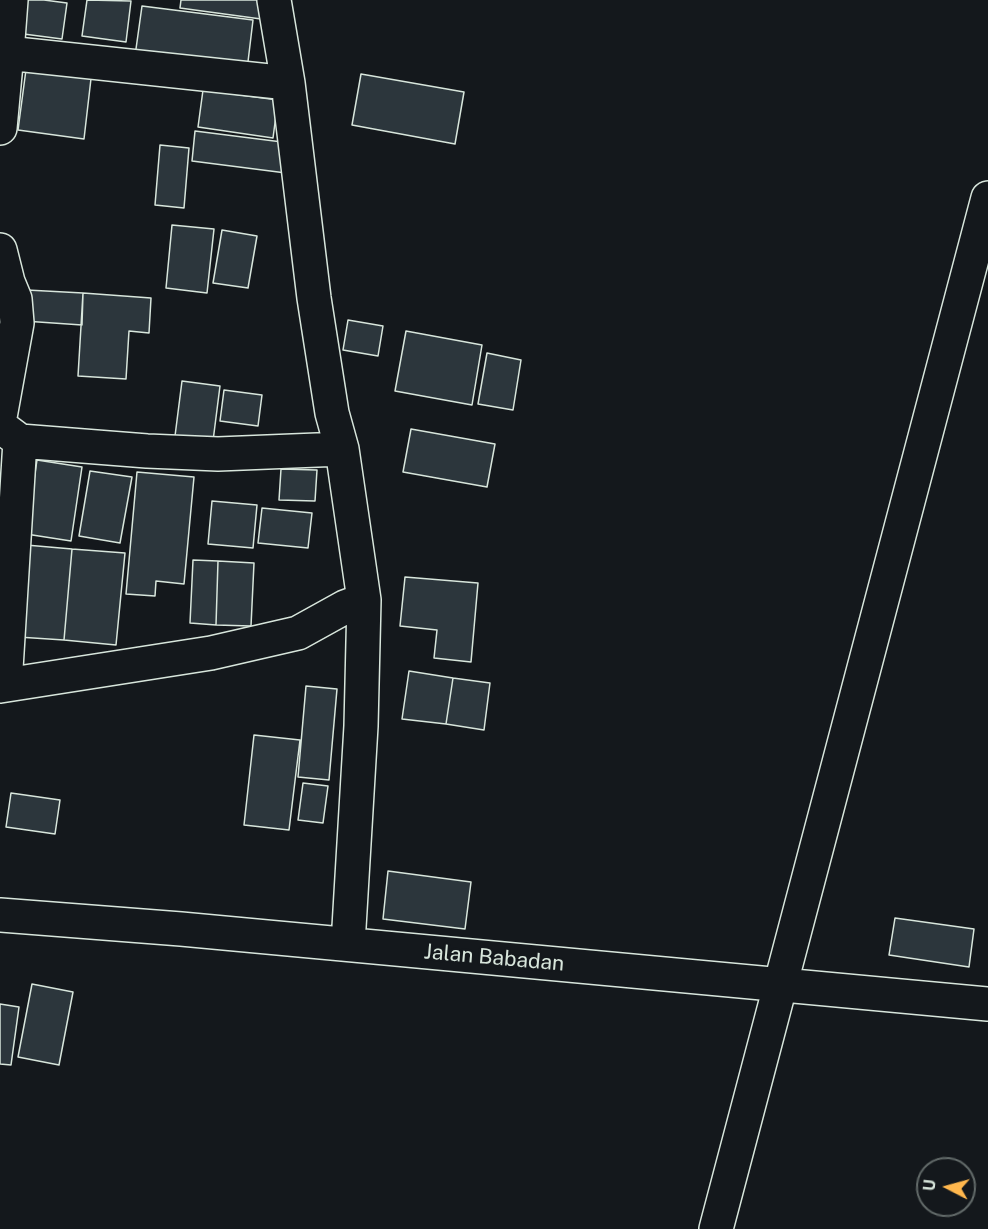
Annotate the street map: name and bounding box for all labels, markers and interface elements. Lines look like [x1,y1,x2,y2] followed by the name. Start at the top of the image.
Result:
[423,939,565,977] street label: Jalan Babadan
[916,1157,976,1217] north arrow
[920,1179,940,1192] text: U

